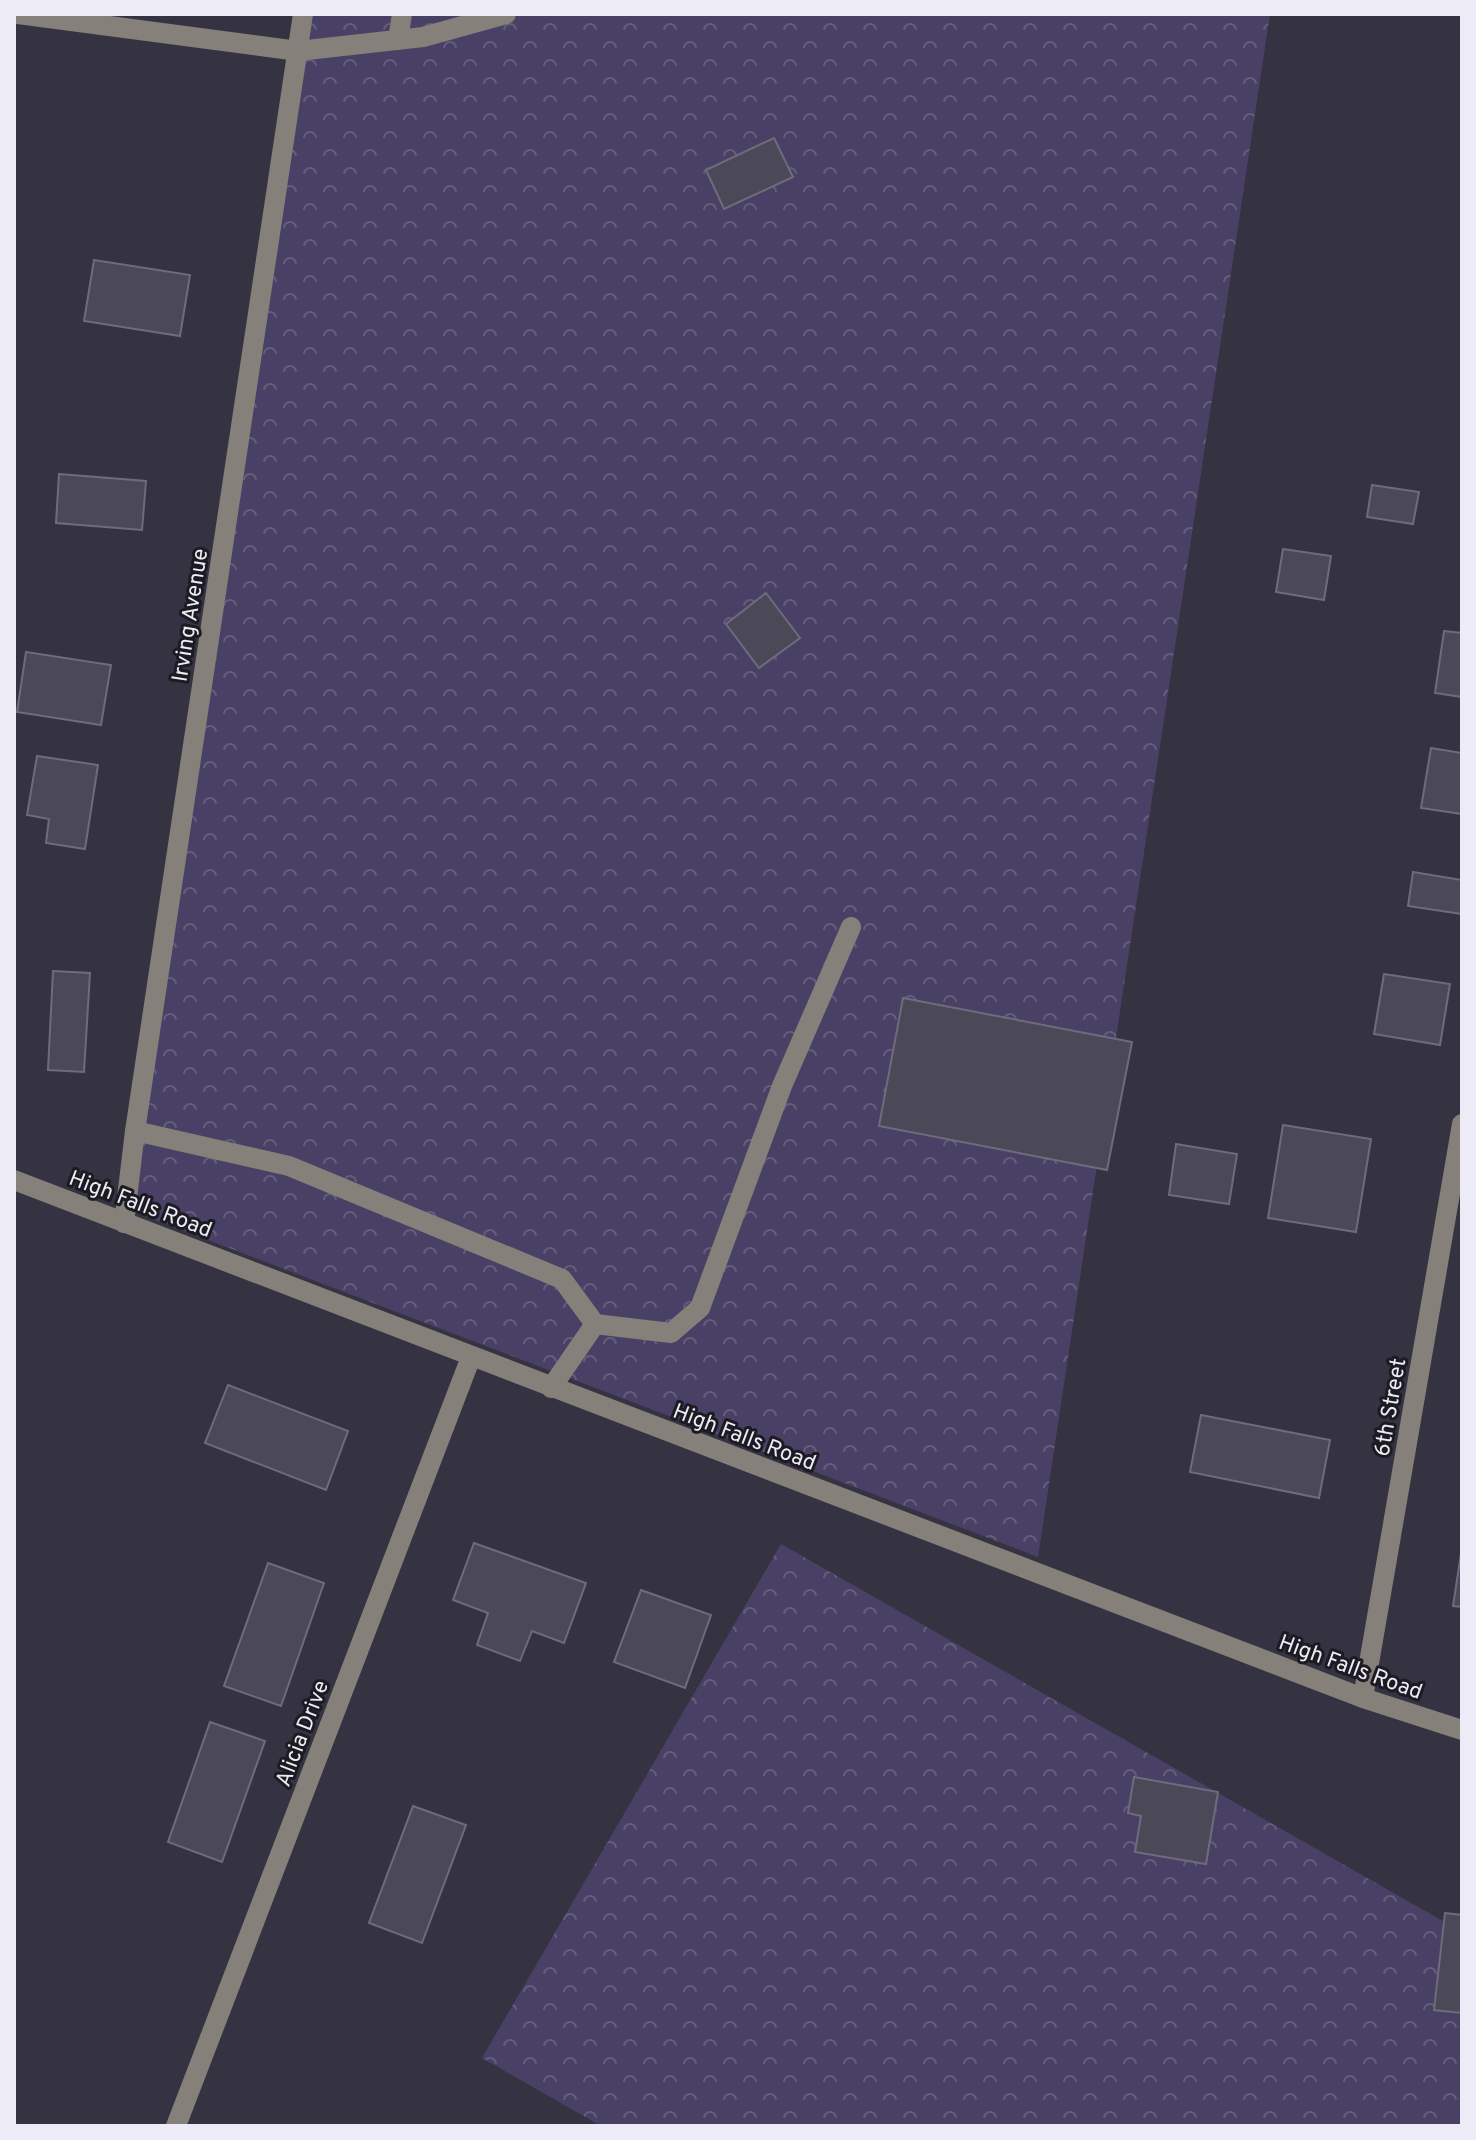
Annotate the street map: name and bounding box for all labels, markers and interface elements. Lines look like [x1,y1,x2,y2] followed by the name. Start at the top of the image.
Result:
[168,547,215,684] street label: Irving Avenue
[65,1166,215,1245] street label: High Falls Road
[1370,1356,1413,1459] street label: 6th Street
[669,1399,819,1478] street label: High Falls Road
[1275,1630,1426,1707] street label: High Falls Road
[271,1677,336,1791] street label: Alicia Drive

